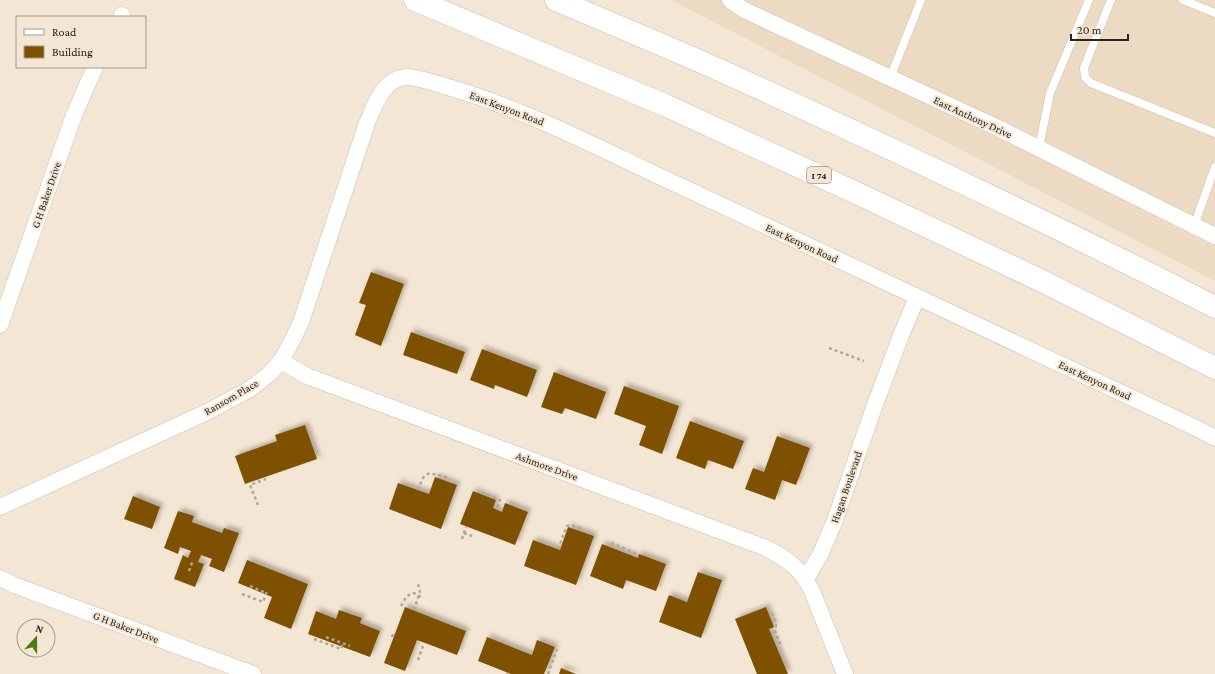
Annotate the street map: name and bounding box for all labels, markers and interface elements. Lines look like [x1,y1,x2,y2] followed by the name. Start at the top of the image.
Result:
[16,16,146,68] legend
[1071,16,1128,42] scale bar
[1077,23,1102,37] text: 20 m
[52,25,77,39] text: Road
[52,45,93,59] text: Building
[468,88,546,129] street label: East Kenyon Road
[931,94,1014,141] street label: East Anthony Drive
[29,160,63,230] street label: G H Baker Drive
[807,167,831,183] road number: I 74
[763,221,840,266] street label: East Kenyon Road
[1056,358,1133,403] street label: East Kenyon Road
[202,377,260,417] street label: Ransom Place
[514,449,580,483] street label: Ashmore Drive
[828,449,865,525] street label: Hagan Boulevard
[91,609,161,645] street label: G H Baker Drive
[16,618,56,658] north arrow
[34,622,46,636] text: N

